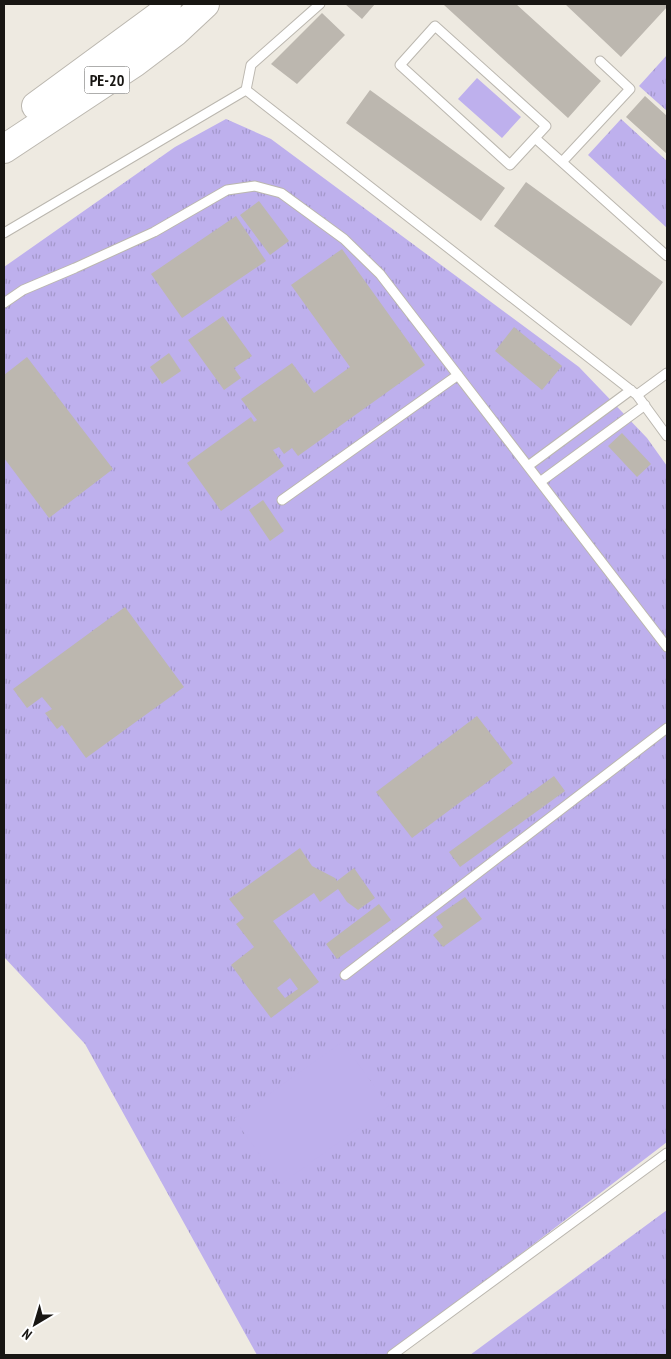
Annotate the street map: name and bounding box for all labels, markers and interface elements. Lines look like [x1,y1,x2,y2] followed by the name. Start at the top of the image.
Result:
[84,66,130,94] road number: PE-20
[10,1299,60,1349] north arrow
[18,1325,36,1344] text: N

